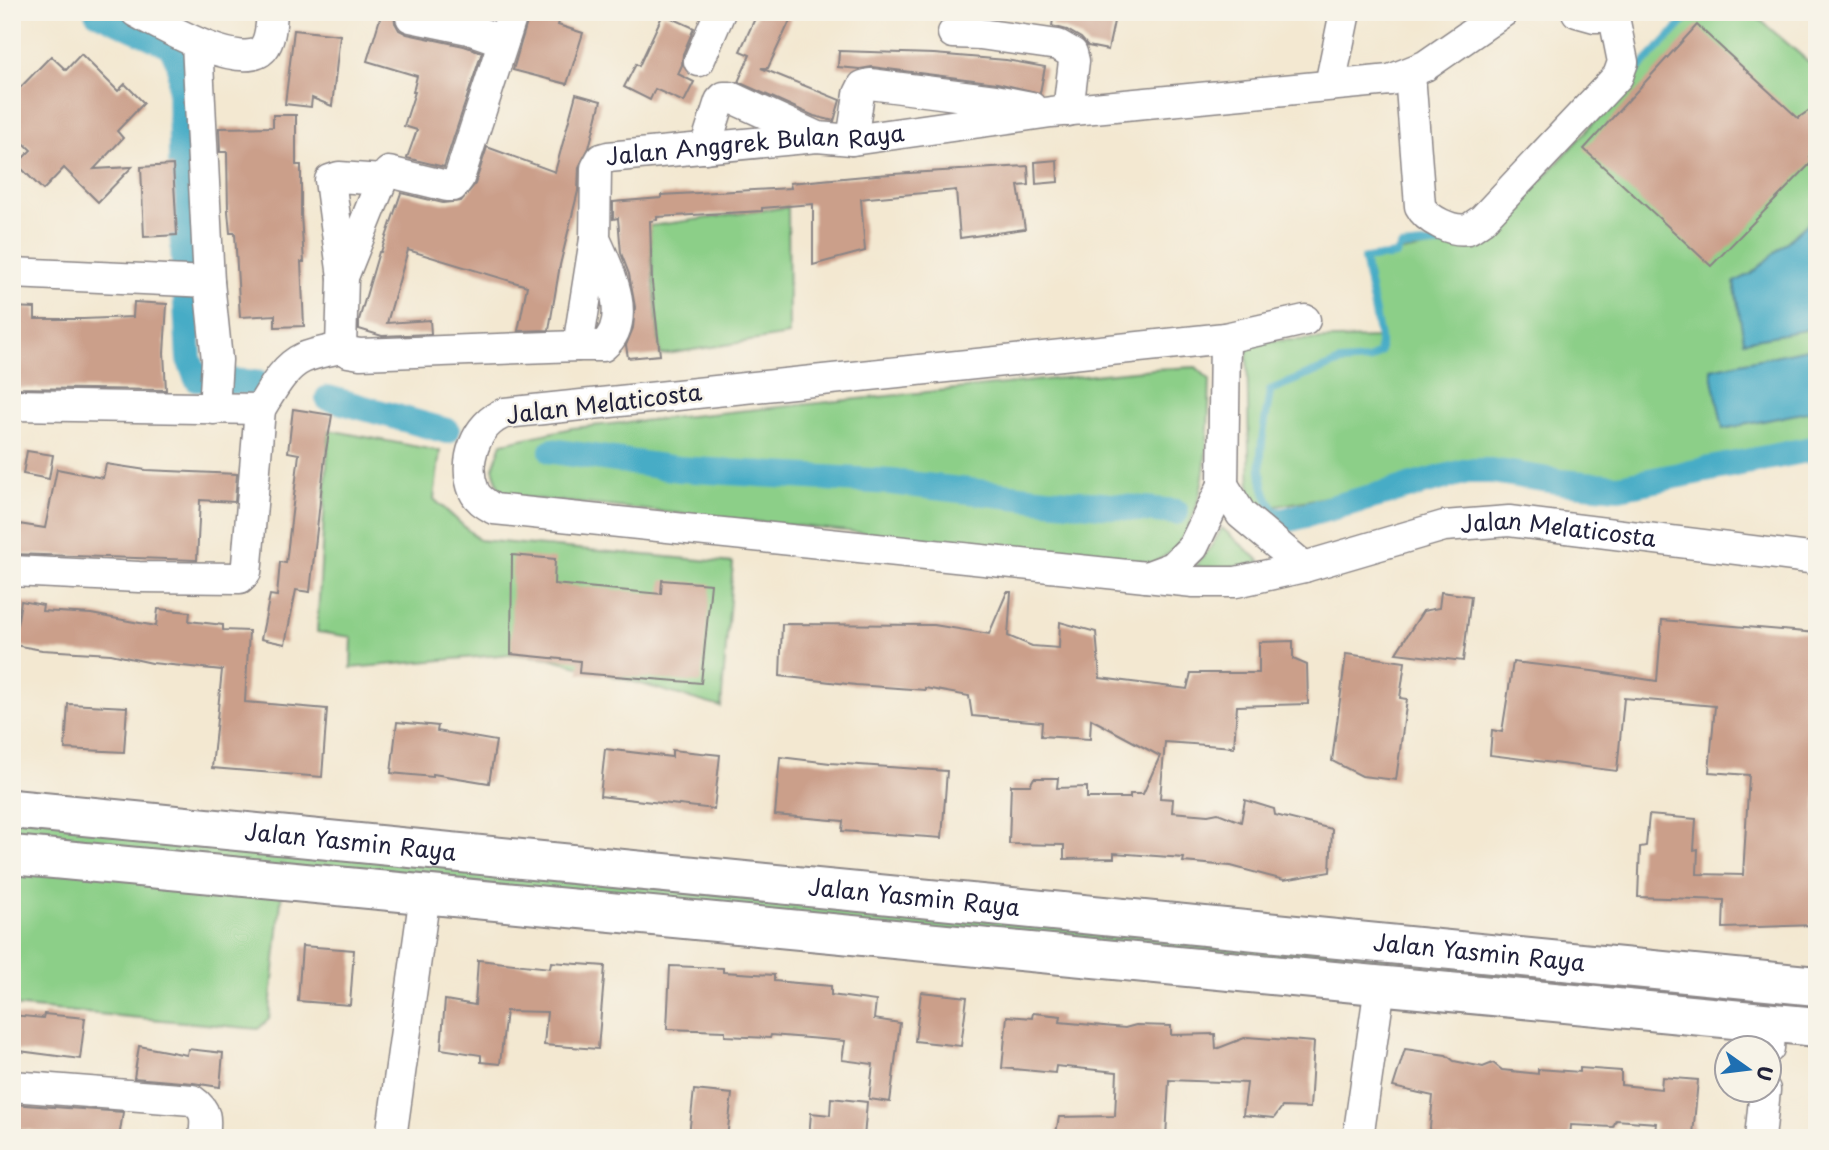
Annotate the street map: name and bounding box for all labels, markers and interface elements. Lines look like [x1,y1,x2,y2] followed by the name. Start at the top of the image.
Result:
[604,114,906,173] street label: Jalan Anggrek Bulan Raya
[504,373,704,432] street label: Jalan Melaticosta
[1459,502,1659,555] street label: Jalan Melaticosta
[243,813,458,868] street label: Jalan Yasmin Raya
[806,868,1021,924] street label: Jalan Yasmin Raya
[1372,924,1587,979] street label: Jalan Yasmin Raya
[1714,1034,1784,1104] north arrow
[1750,1063,1781,1084] text: U

